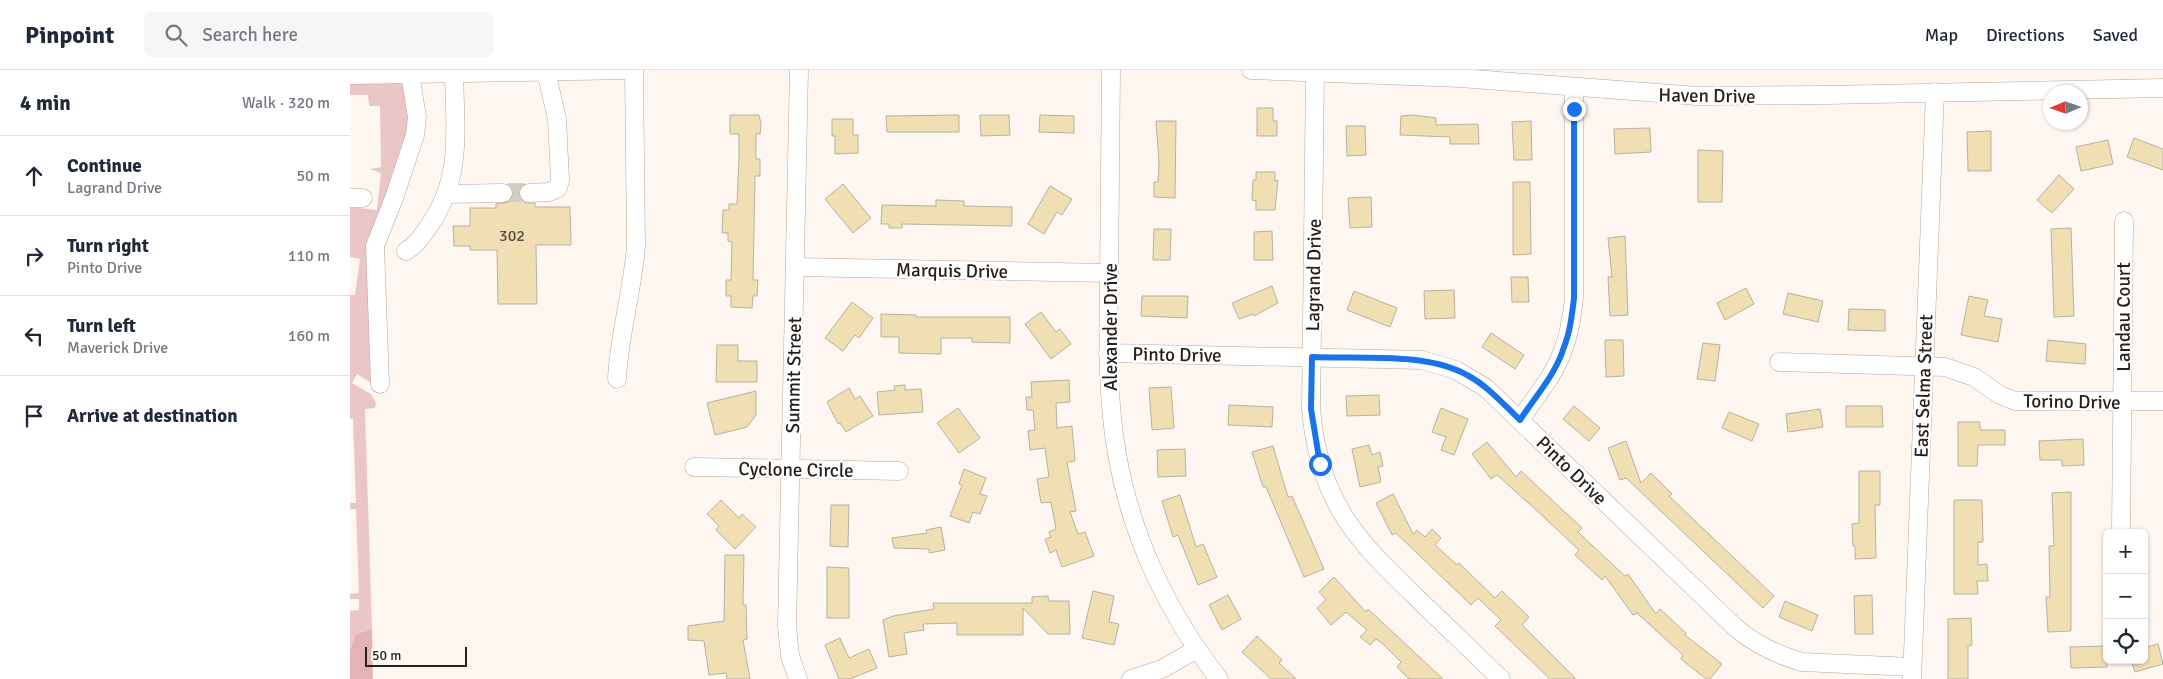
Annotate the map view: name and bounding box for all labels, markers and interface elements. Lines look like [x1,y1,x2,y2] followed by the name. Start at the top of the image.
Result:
[144,12,494,57] search box
[25,20,114,50] text: Pinpoint
[162,21,190,49] icon: search
[202,23,298,47] text: Search here
[1925,24,1958,46] text: Map
[1986,24,2065,46] text: Directions
[2093,24,2138,46] text: Saved
[1658,83,1756,109] street label: Haven Drive
[2043,85,2088,130] north arrow
[20,90,71,116] text: 4 min
[242,93,330,113] text: Walk · 320 m
[1563,98,1586,121] route end
[67,154,142,178] text: Continue
[20,162,48,190] icon: ahead
[296,166,330,186] text: 50 m
[67,178,162,198] text: Lagrand Drive
[1301,218,1327,332] street label: Lagrand Drive
[499,226,525,246] house number: 302
[67,234,149,258] text: Turn right
[20,242,48,270] icon: right
[288,246,330,266] text: 110 m
[67,258,142,278] text: Pinto Drive
[896,258,1008,284] street label: Marquis Drive
[2112,262,2136,372] street label: Landau Court
[1099,263,1123,391] street label: Alexander Drive
[67,314,136,338] text: Turn left
[1910,314,1939,458] street label: East Selma Street
[781,316,807,434] street label: Summit Street
[20,322,48,350] icon: left
[288,326,330,346] text: 160 m
[67,338,168,358] text: Maverick Drive
[1132,342,1222,368] street label: Pinto Drive
[2023,389,2121,415] street label: Torino Drive
[20,402,48,430] icon: arrive
[67,404,238,428] text: Arrive at destination
[1531,431,1612,510] street label: Pinto Drive
[1309,453,1332,476] route start
[738,457,854,483] street label: Cyclone Circle
[2103,529,2148,664] map controls
[2103,529,2148,574] button: +
[2103,574,2148,619] button: −
[2103,619,2148,664] button: locate
[365,644,468,667] scale bar
[372,647,401,664] text: 50 m

